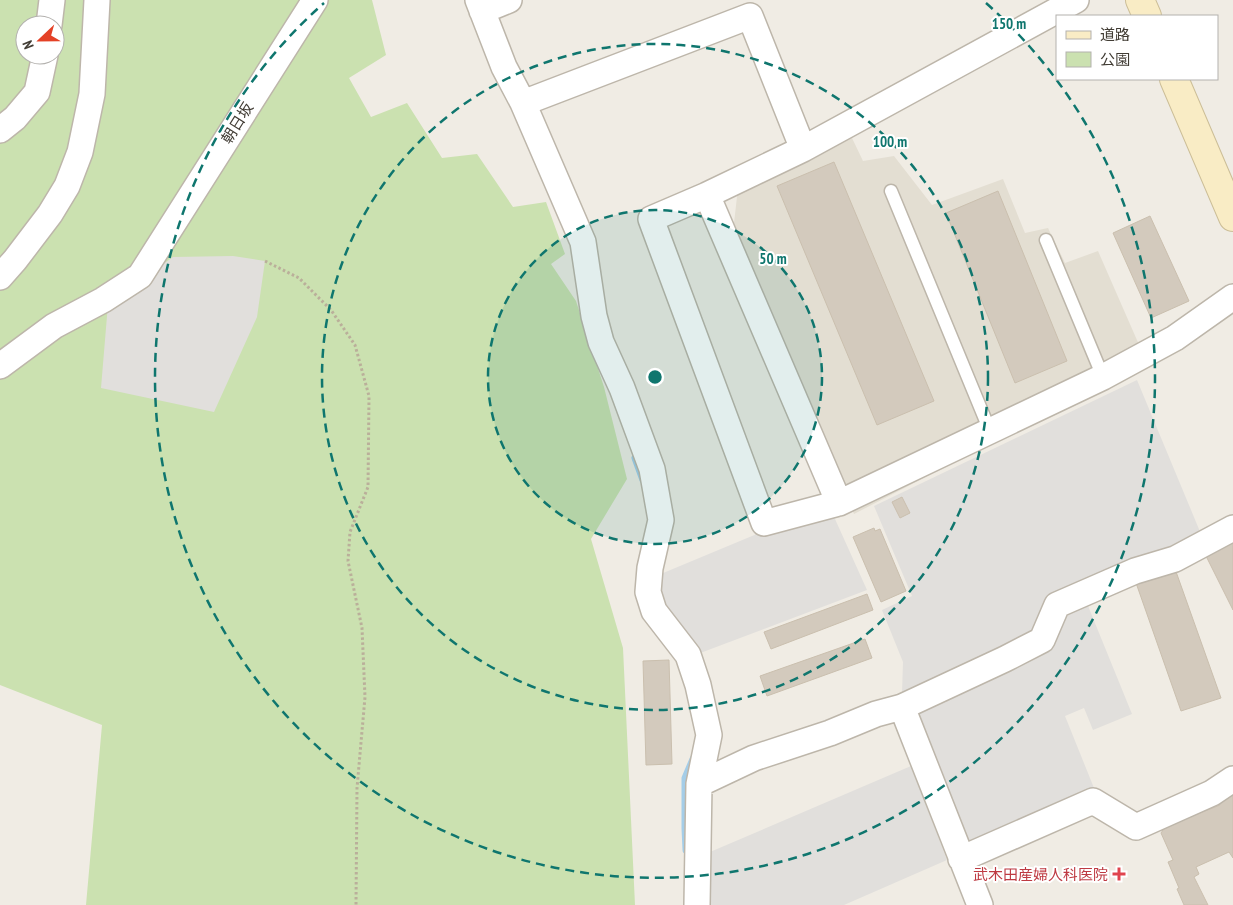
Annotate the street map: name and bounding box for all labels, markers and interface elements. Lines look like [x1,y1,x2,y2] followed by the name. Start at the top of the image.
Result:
[992,14,1026,33] text: 150 m
[15,15,65,65] north arrow
[1056,15,1218,80] legend
[1100,25,1130,44] text: 道路
[18,38,38,52] text: N
[1100,50,1130,69] text: 公園
[217,99,257,147] street label: 朝日坂
[873,132,907,151] text: 100 m
[759,249,787,268] text: 50 m
[646,368,664,386] centre of rings
[973,865,1108,884] place label: 武木田産婦人科医院
[1112,867,1126,881] marker: 武木田産婦人科医院

